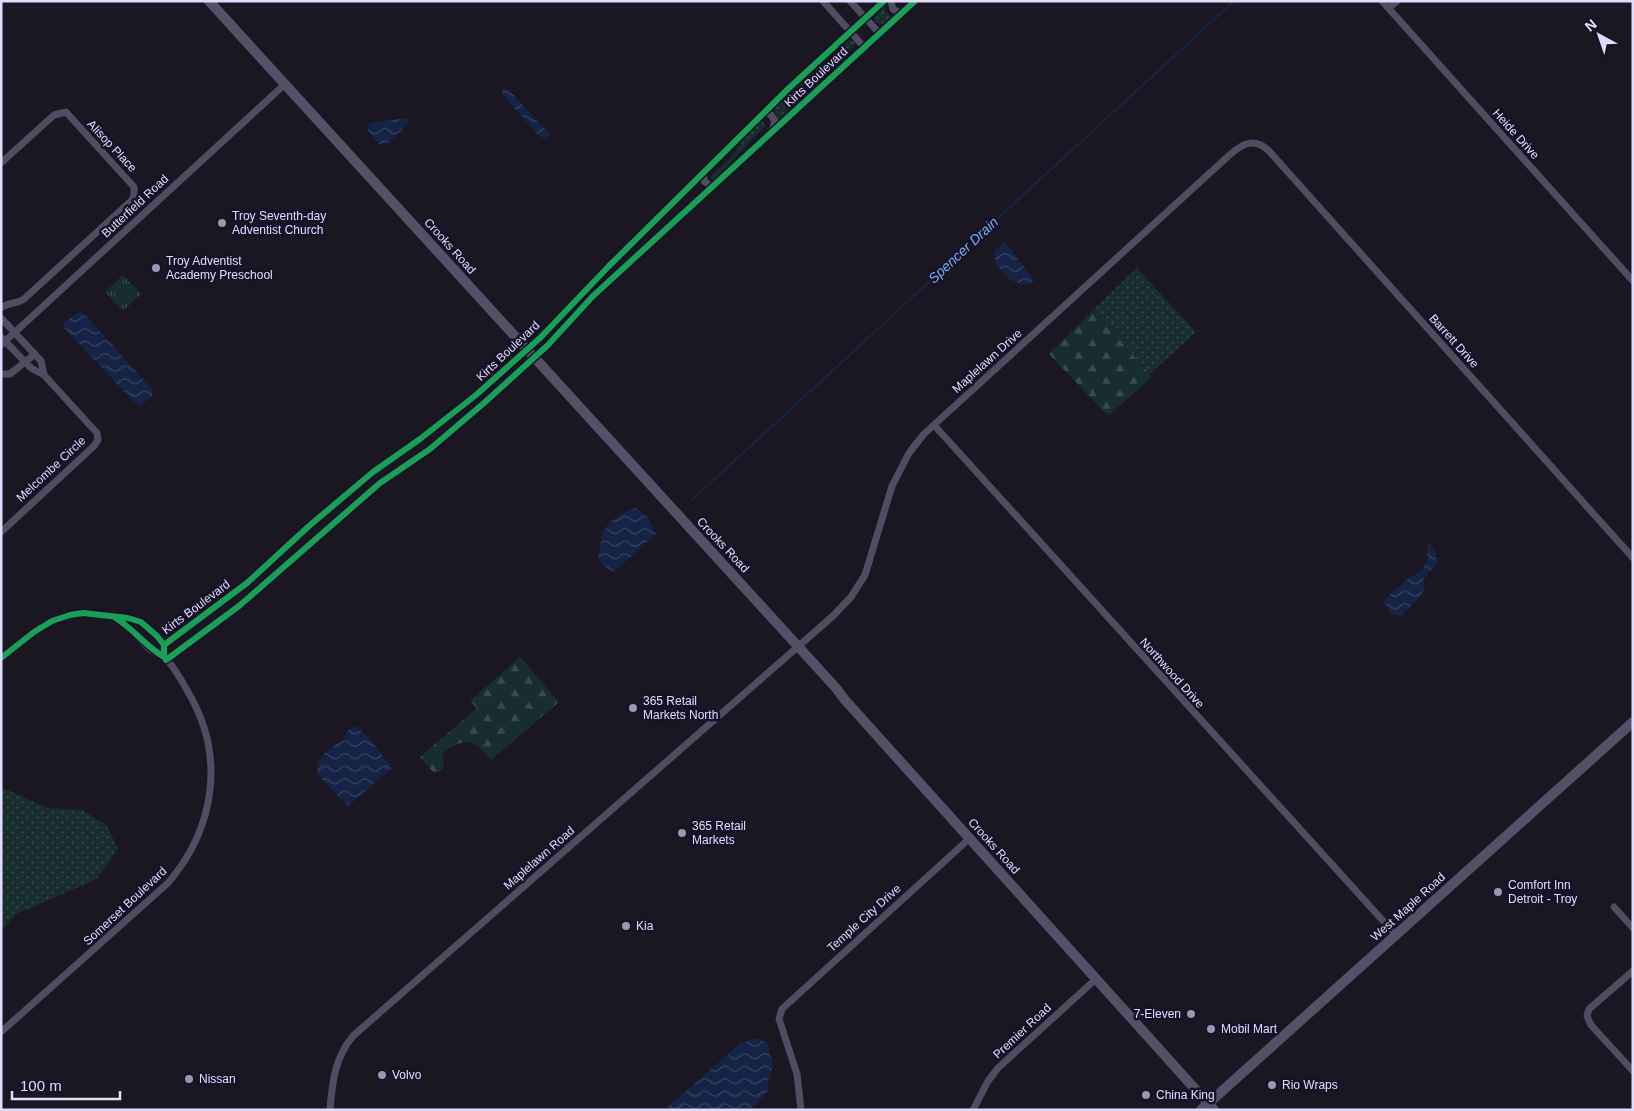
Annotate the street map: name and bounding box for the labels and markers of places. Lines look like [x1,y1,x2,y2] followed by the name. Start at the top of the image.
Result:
[232,209,326,237] place label: Troy Seventh-day Adventist Church
[216,217,228,229] marker: Troy Seventh-day Adventist Church
[166,254,273,282] place label: Troy Adventist Academy Preschool
[150,262,162,274] marker: Troy Adventist Academy Preschool
[643,694,718,722] place label: 365 Retail Markets North
[627,702,639,714] marker: 365 Retail Markets North
[692,819,746,847] place label: 365 Retail Markets
[676,827,688,839] marker: 365 Retail Markets
[1508,878,1577,906] place label: Comfort Inn Detroit - Troy
[1492,886,1504,898] marker: Comfort Inn Detroit - Troy
[636,919,654,933] place label: Kia
[620,920,632,932] marker: Kia
[1134,1007,1181,1021] place label: 7-Eleven
[1185,1008,1197,1020] marker: 7-Eleven
[1221,1022,1278,1036] place label: Mobil Mart
[1205,1023,1217,1035] marker: Mobil Mart
[392,1068,422,1082] place label: Volvo
[376,1069,388,1081] marker: Volvo
[199,1072,236,1086] place label: Nissan
[183,1073,195,1085] marker: Nissan
[1282,1078,1338,1092] place label: Rio Wraps
[1266,1079,1278,1091] marker: Rio Wraps
[1156,1088,1215,1102] place label: China King
[1140,1089,1152,1101] marker: China King

